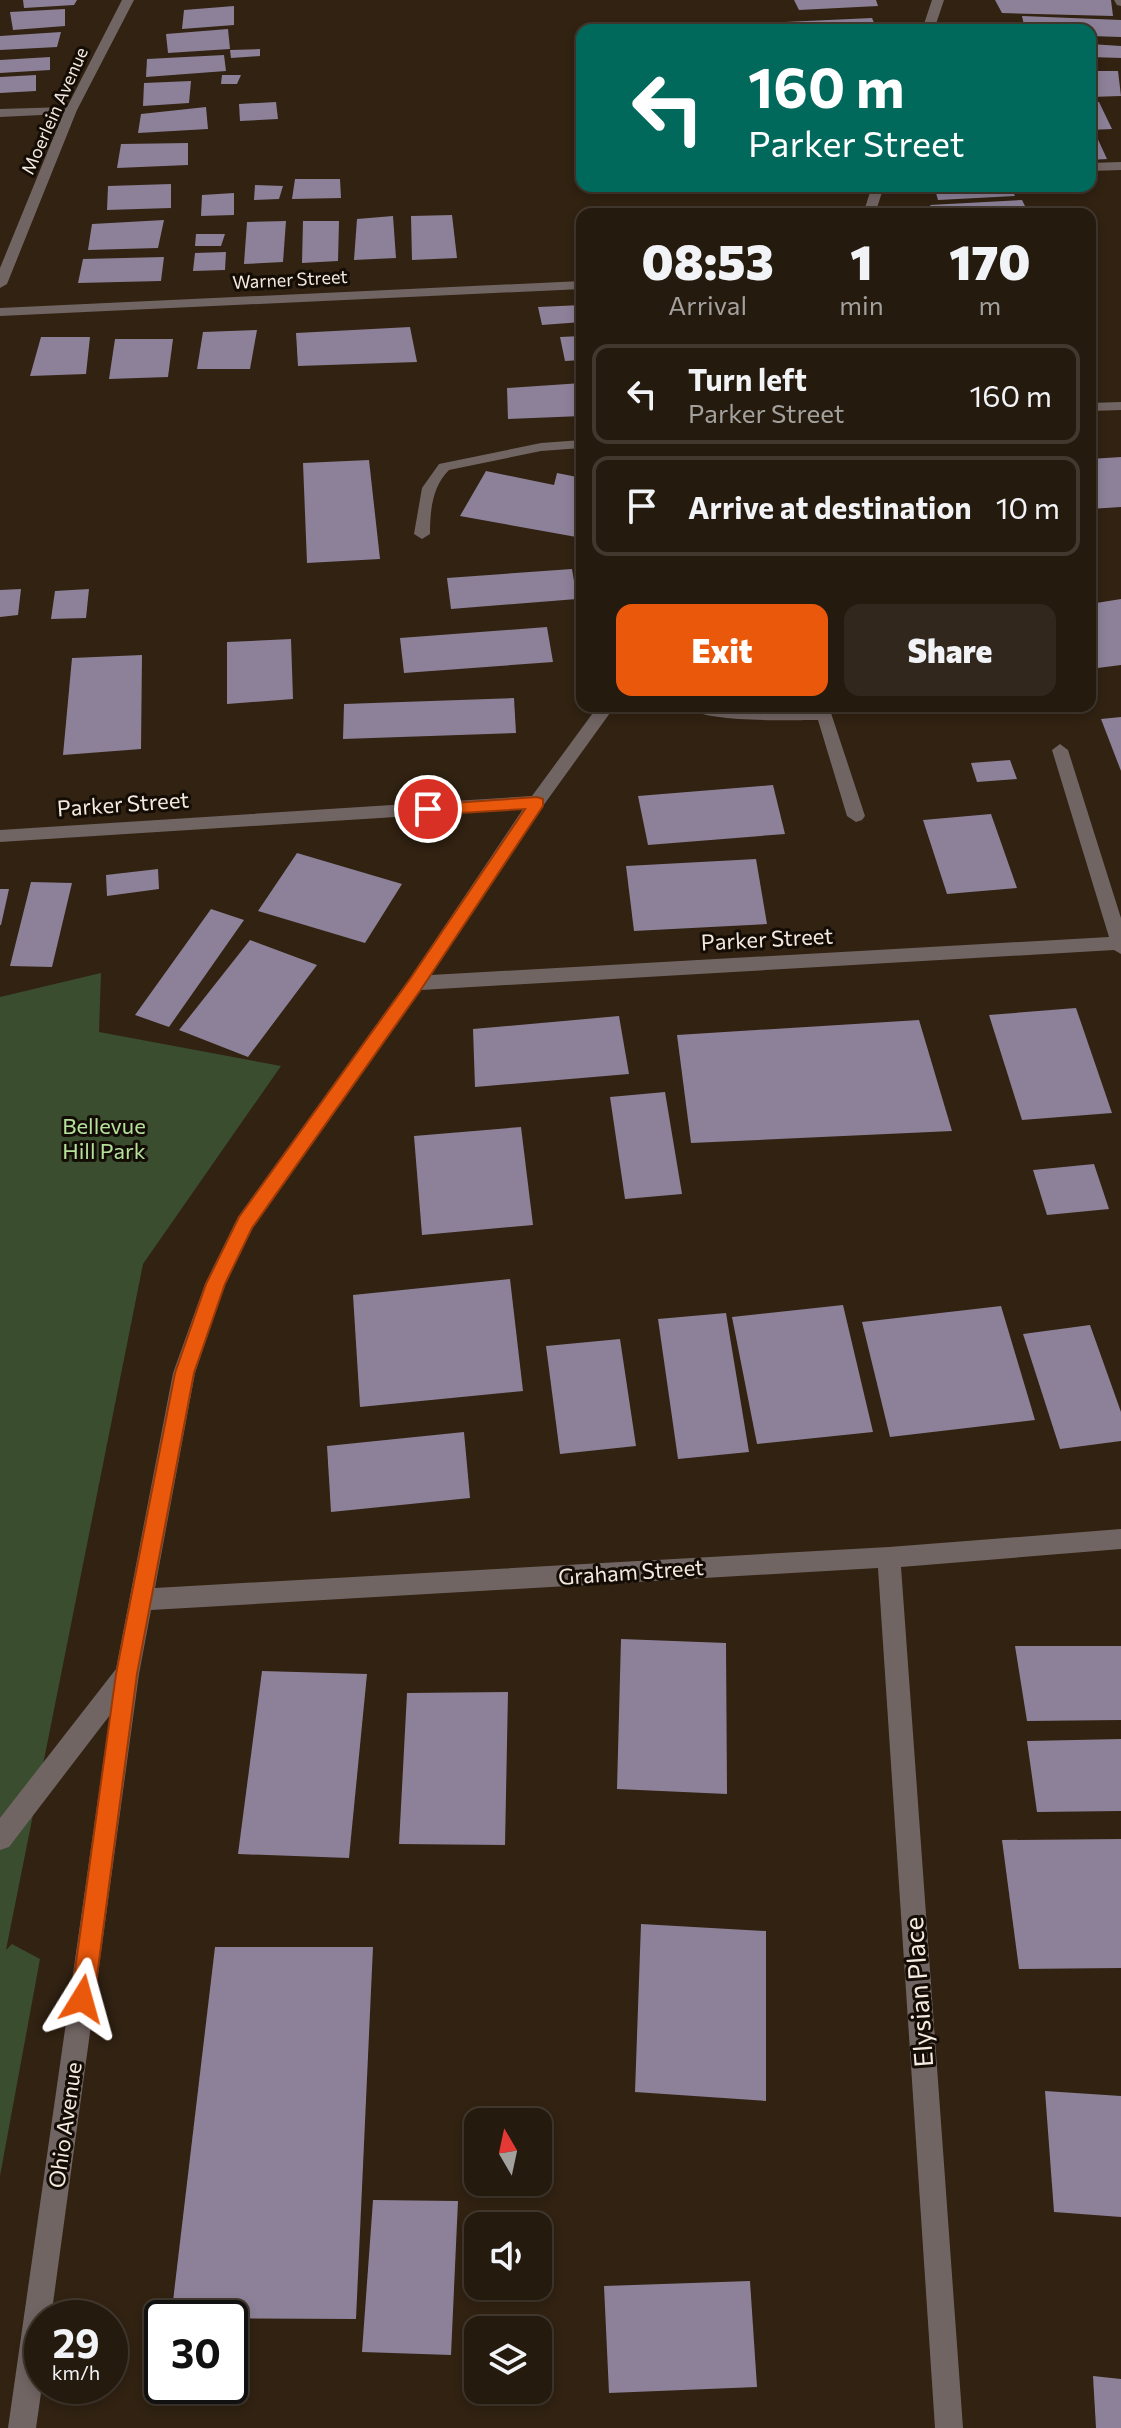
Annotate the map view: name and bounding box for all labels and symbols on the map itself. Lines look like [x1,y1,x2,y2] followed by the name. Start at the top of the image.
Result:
[16,43,92,178] street label: Moerlein Avenue
[232,265,348,293] street label: Warner Street
[394,775,462,843] pin
[56,785,190,822] street label: Parker Street
[700,922,834,955] street label: Parker Street
[62,1112,146,1164] park label: Bellevue Hill Park
[557,1553,705,1590] street label: Graham Street
[897,1916,938,2068] street label: Elysian Place
[40,1957,124,2041] position arrow
[42,2060,87,2190] street label: Ohio Avenue
[464,2108,552,2196] north arrow
[144,2300,248,2404] speed limit sign: 30

